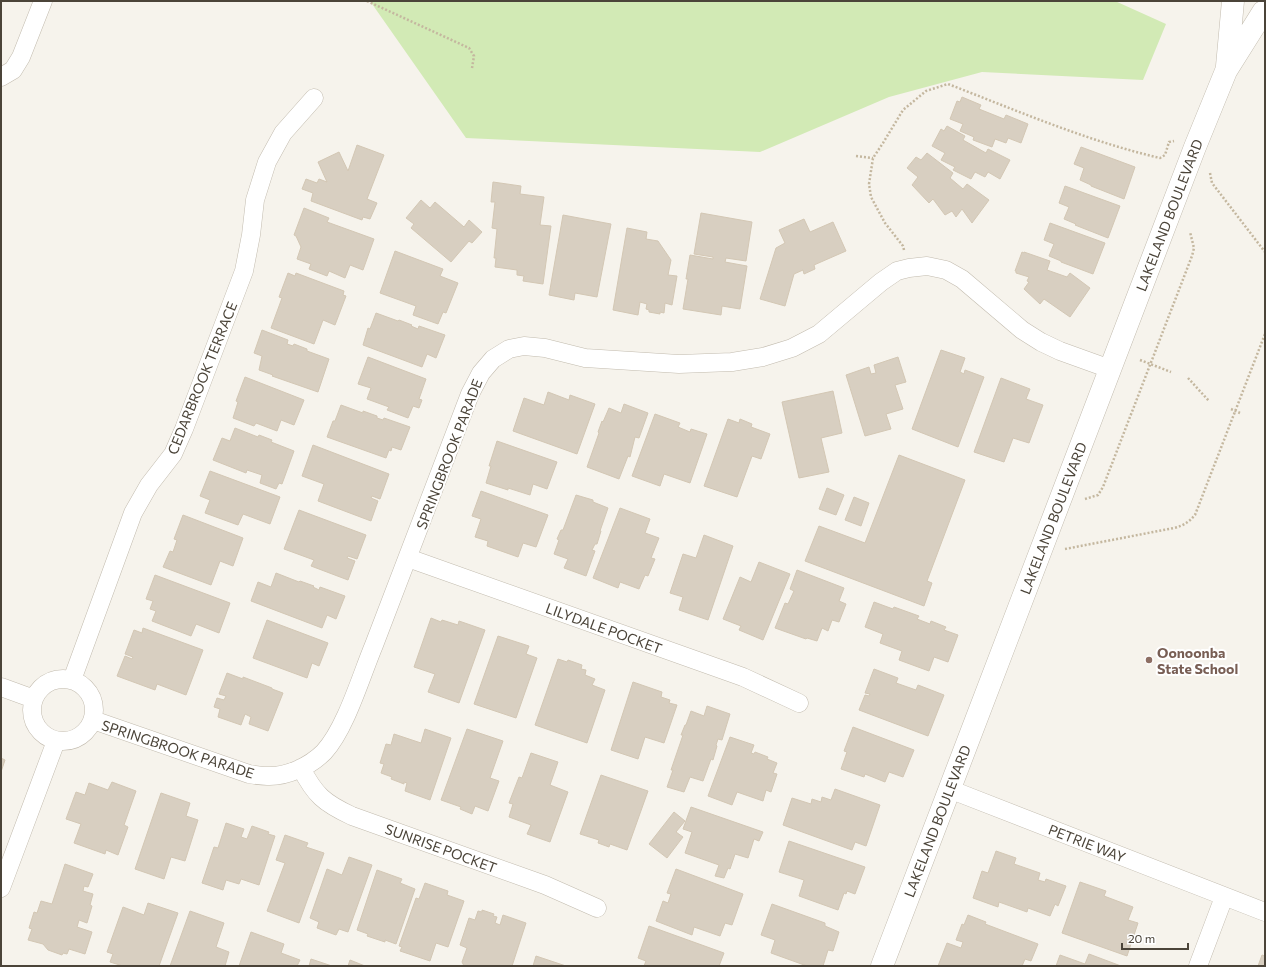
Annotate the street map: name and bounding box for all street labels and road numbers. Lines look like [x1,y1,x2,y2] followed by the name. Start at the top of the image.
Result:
[1132,137,1206,293] street label: LAKELAND BOULEVARD
[164,299,240,457] street label: CEDARBROOK TERRACE
[412,376,486,532] street label: SPRINGBROOK PARADE
[1016,440,1090,596] street label: LAKELAND BOULEVARD
[543,599,665,657] street label: LILYDALE POCKET
[99,716,257,782] street label: SPRINGBROOK PARADE
[900,743,974,899] street label: LAKELAND BOULEVARD
[383,820,499,876] street label: SUNRISE POCKET
[1046,821,1128,865] street label: PETRIE WAY

